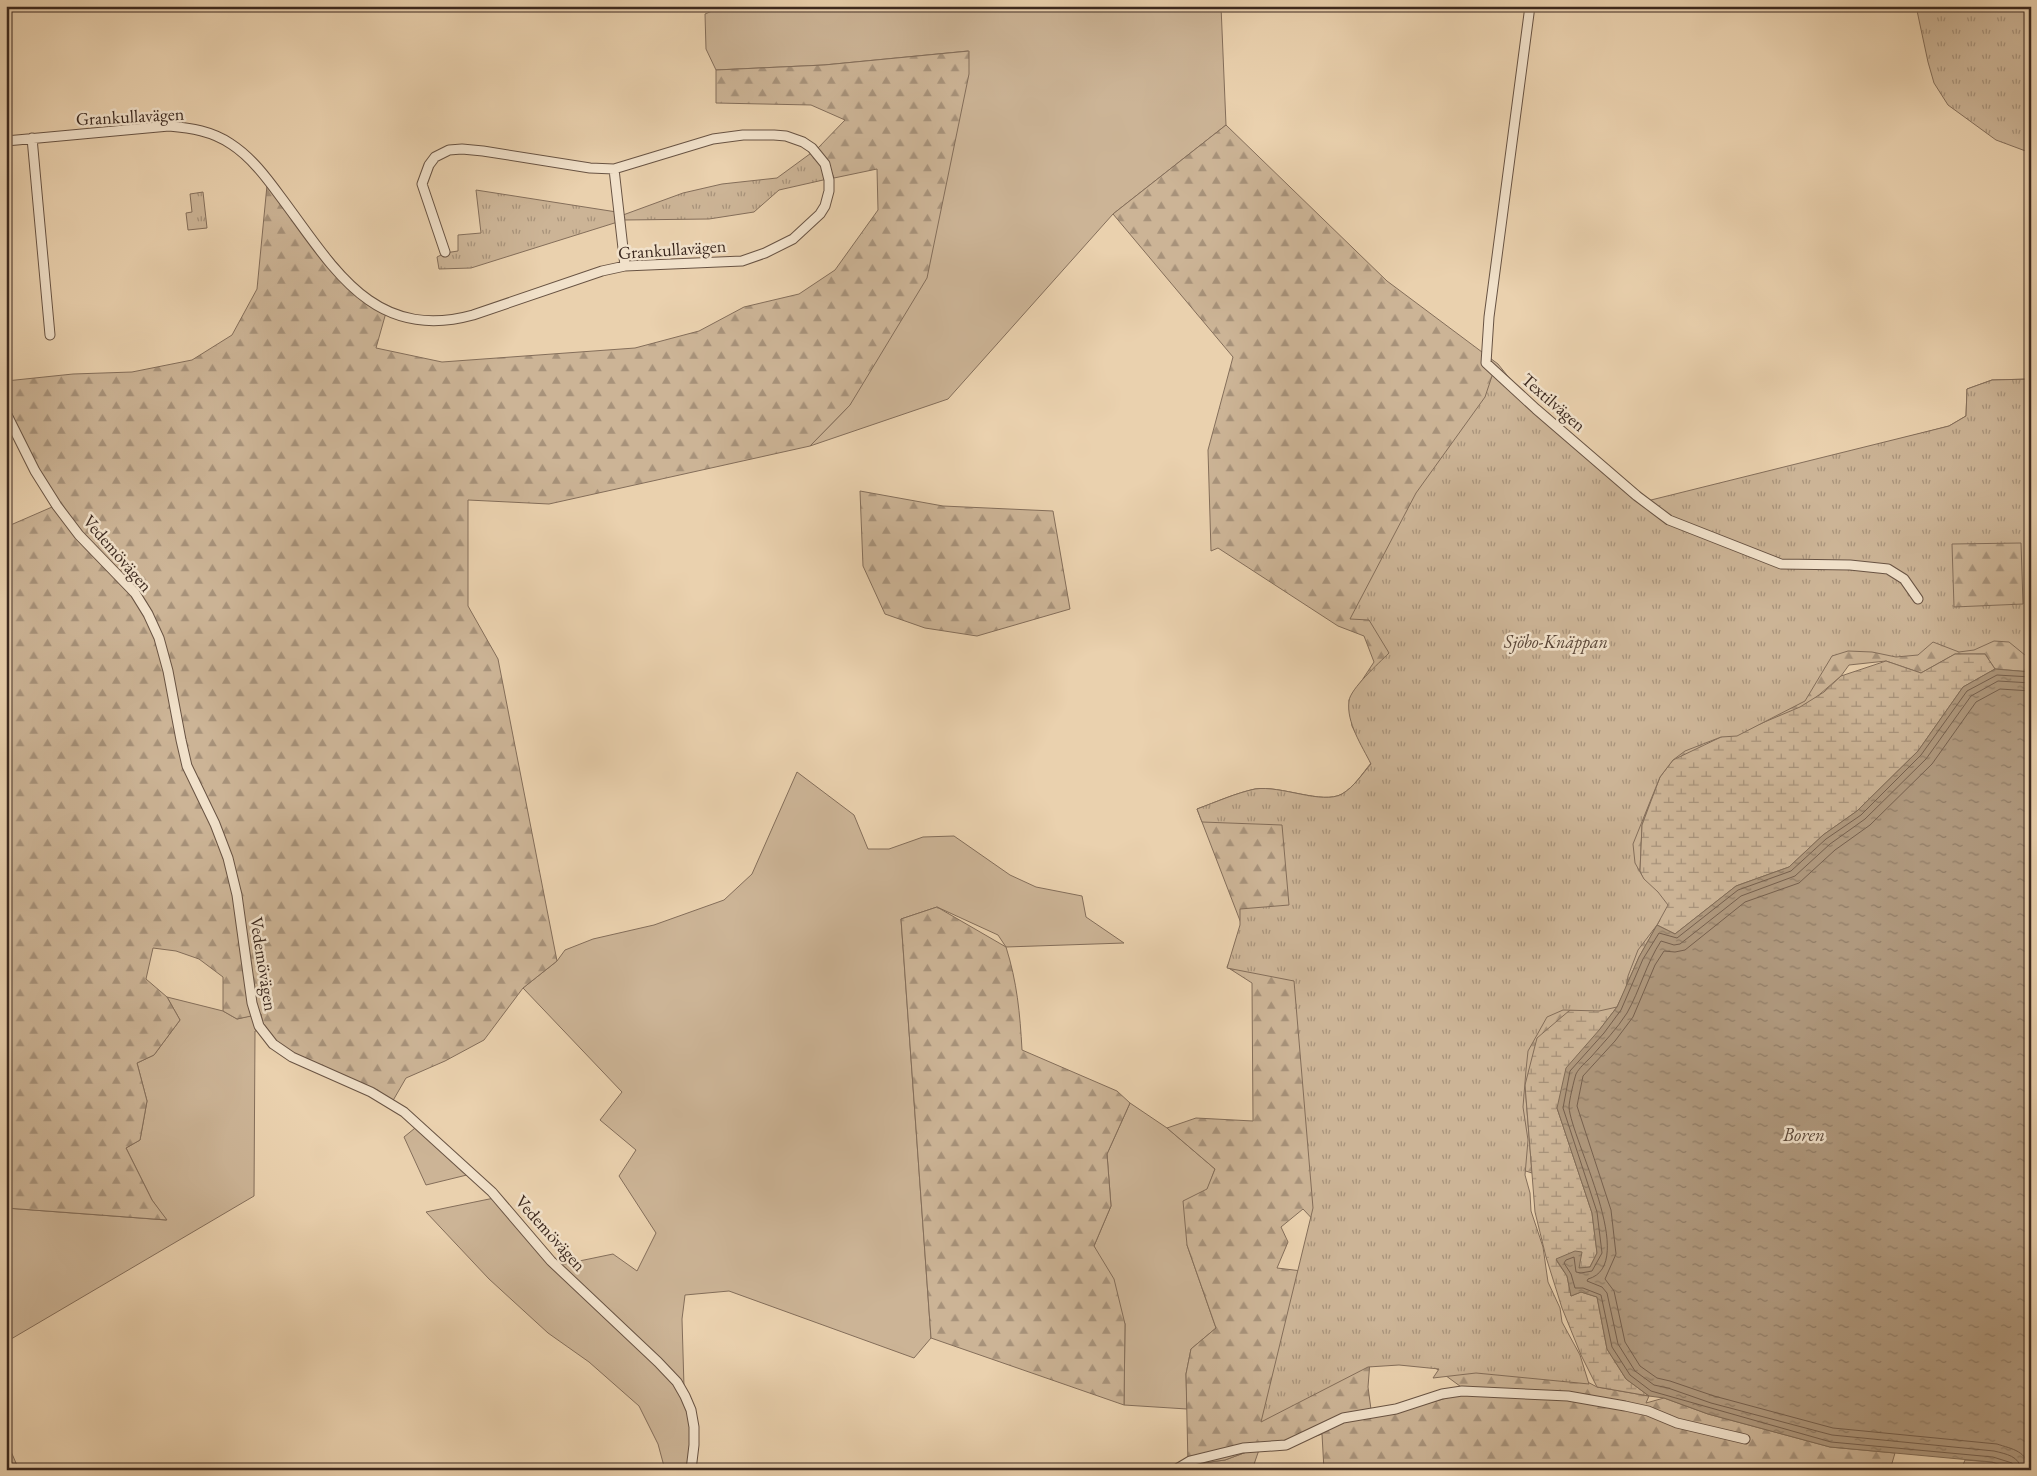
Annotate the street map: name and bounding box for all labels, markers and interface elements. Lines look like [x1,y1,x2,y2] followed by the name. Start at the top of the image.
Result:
[75,102,185,130] street label: Grankullavägen
[617,234,727,264] street label: Grankullavägen
[1517,368,1591,437] street label: Textilvägen
[78,510,158,597] street label: Vedemövägen
[1503,630,1608,654] park label: Sjöbo-Knäppan
[245,915,283,1013] street label: Vedemövägen
[1782,1122,1825,1147] water label: Boren
[511,1190,592,1276] street label: Vedemövägen

